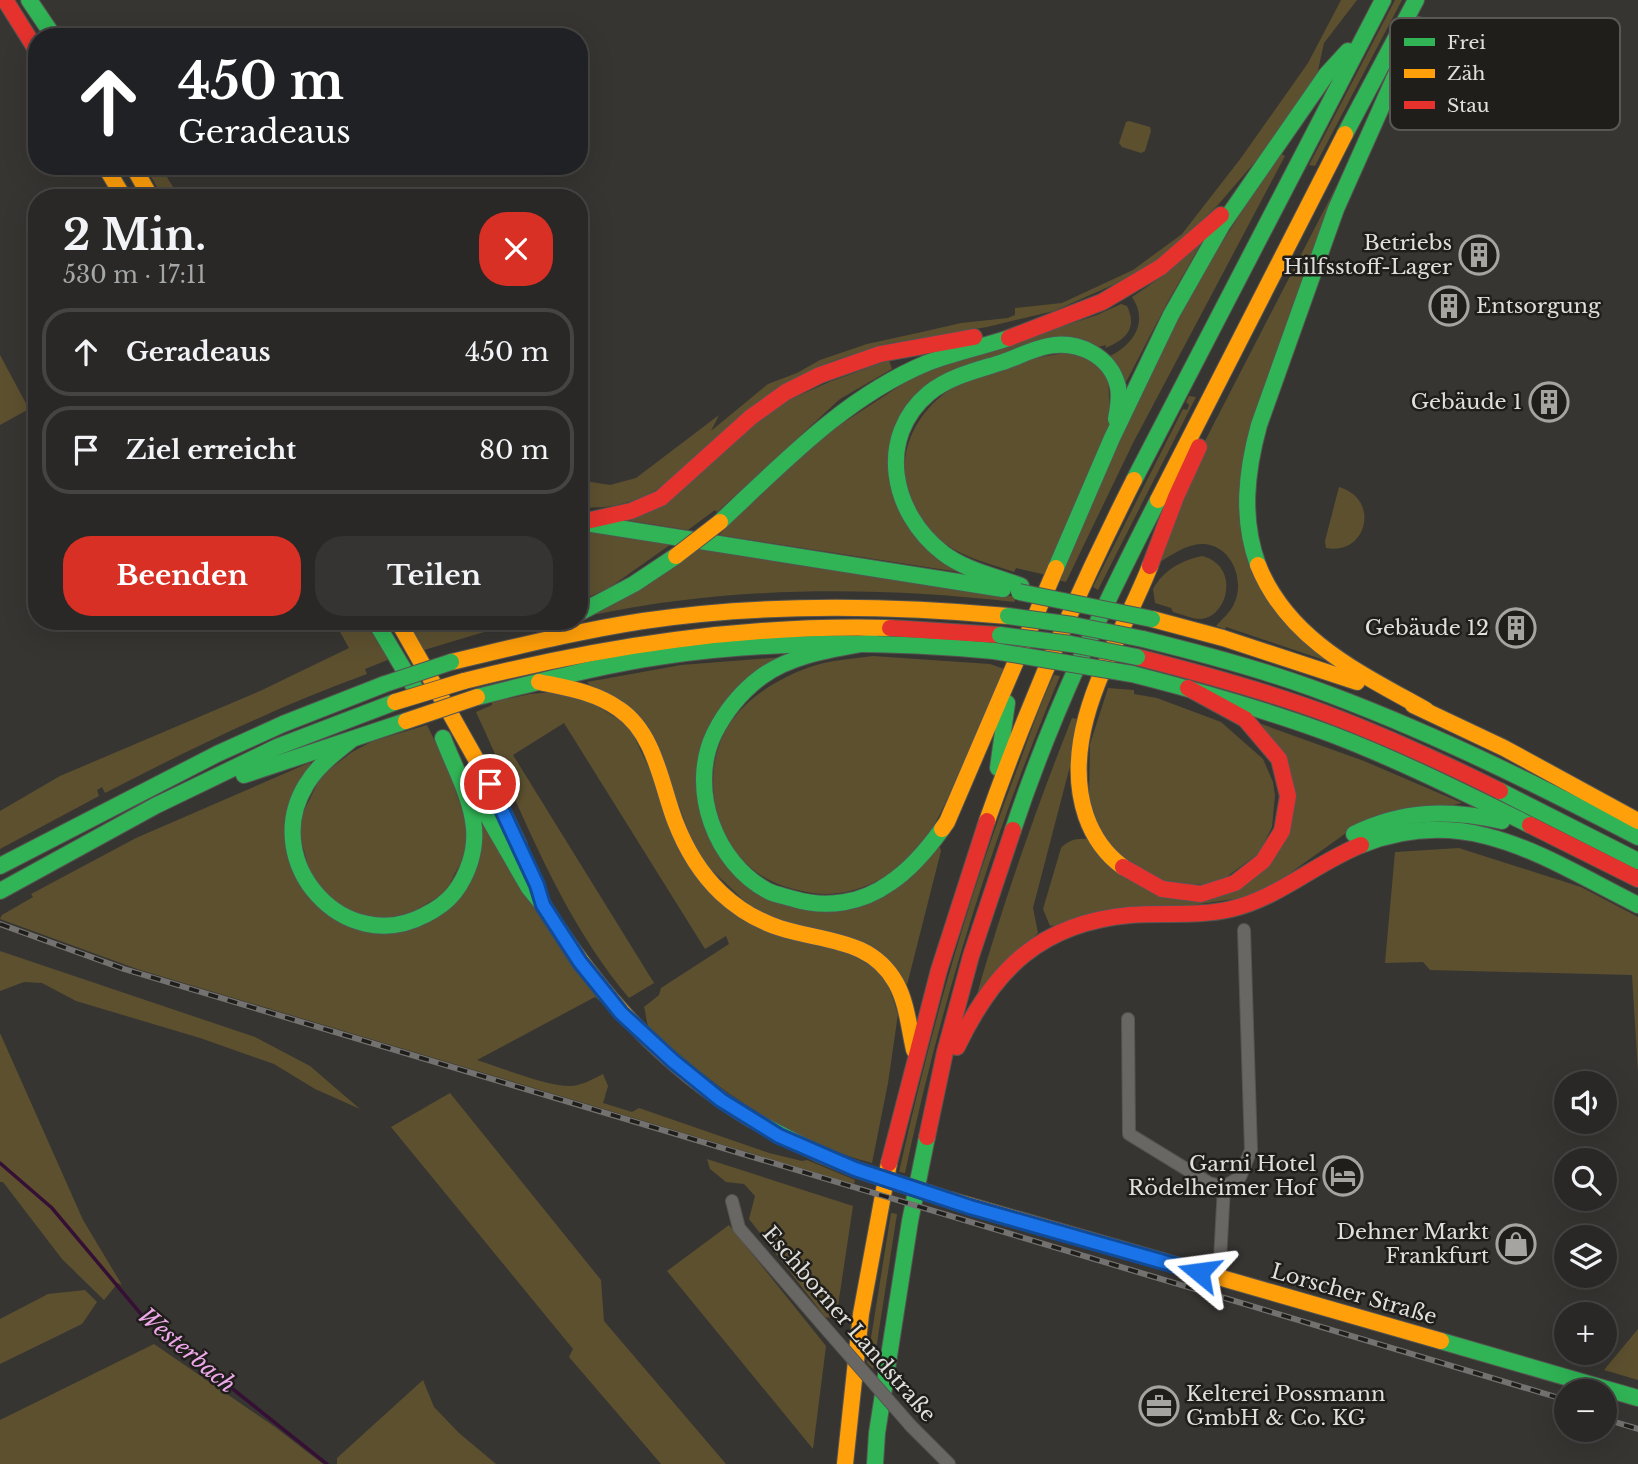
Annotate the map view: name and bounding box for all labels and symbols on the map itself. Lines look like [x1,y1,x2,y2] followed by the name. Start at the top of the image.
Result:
[1390,18,1620,130] legend
[1447,31,1486,54] text: Frei
[1447,62,1485,85] text: Zäh
[1447,94,1490,117] text: Stau
[1283,230,1452,280] place label: Betriebs Hilfsstoff-Lager
[1458,234,1500,276] building icon: Betriebs Hilfsstoff-Lager
[1428,285,1470,327] building icon: Entsorgung
[1476,293,1601,319] place label: Entsorgung
[1528,381,1570,423] building icon: Gebäude 1
[1411,389,1522,415] place label: Gebäude 1
[1495,607,1537,649] building icon: Gebäude 12
[1365,615,1489,641] place label: Gebäude 12
[460,754,520,814] pin
[1128,1151,1318,1201] place label: Garni Hotel Rödelheimer Hof
[1322,1155,1364,1197] hotel icon: Garni Hotel Rödelheimer Hof
[1337,1219,1489,1269] place label: Dehner Markt Frankfurt
[757,1221,941,1427] street label: Eschborner Landstraße
[1495,1223,1537,1265] shop icon: Dehner Markt Frankfurt
[1162,1235,1236,1309] position arrow
[1268,1258,1440,1330] street label: Lorscher Straße
[133,1301,241,1399] water label: Westerbach
[1186,1381,1385,1431] place label: Kelterei Possmann GmbH & Co. KG
[1138,1385,1180,1427] office icon: Kelterei Possmann GmbH & Co. KG

